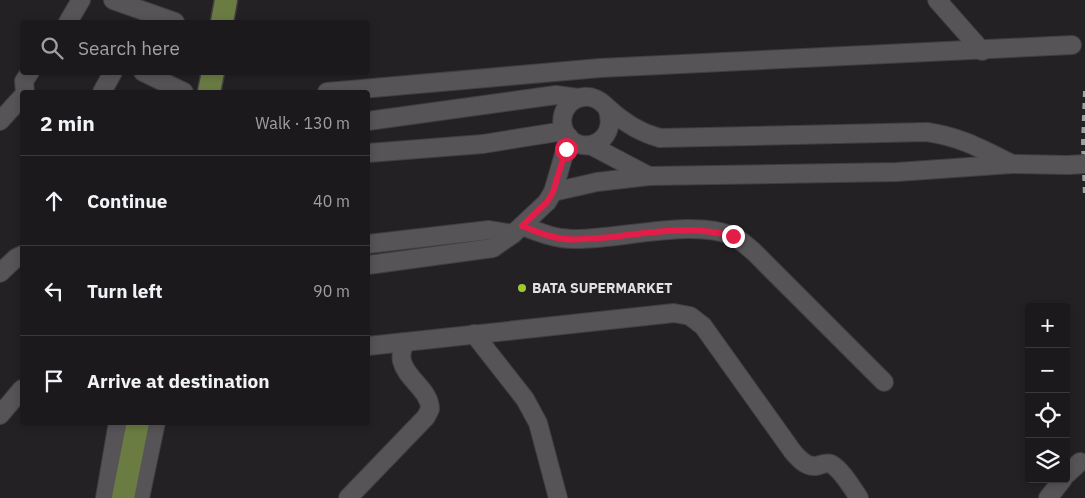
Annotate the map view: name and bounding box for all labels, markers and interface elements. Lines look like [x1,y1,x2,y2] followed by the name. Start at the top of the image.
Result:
[20,20,370,75] search box
[38,34,66,62] icon: search
[78,36,180,60] text: Search here
[40,109,95,137] text: 2 min
[255,113,350,133] text: Walk · 130 m
[555,138,578,161] route start
[40,187,68,215] icon: ahead
[87,189,167,213] text: Continue
[313,191,350,211] text: 40 m
[722,225,745,248] route end
[40,277,68,305] icon: left
[87,279,163,303] text: Turn left
[532,279,672,297] place label: BATA SUPERMARKET
[313,281,350,301] text: 90 m
[516,282,528,294] marker: BATA SUPERMARKET
[1025,303,1070,483] map controls
[1025,303,1070,348] button: +
[1025,348,1070,393] button: −
[40,367,68,395] icon: arrive
[87,369,270,393] text: Arrive at destination
[1025,393,1070,438] button: locate
[1025,438,1070,483] button: layers

